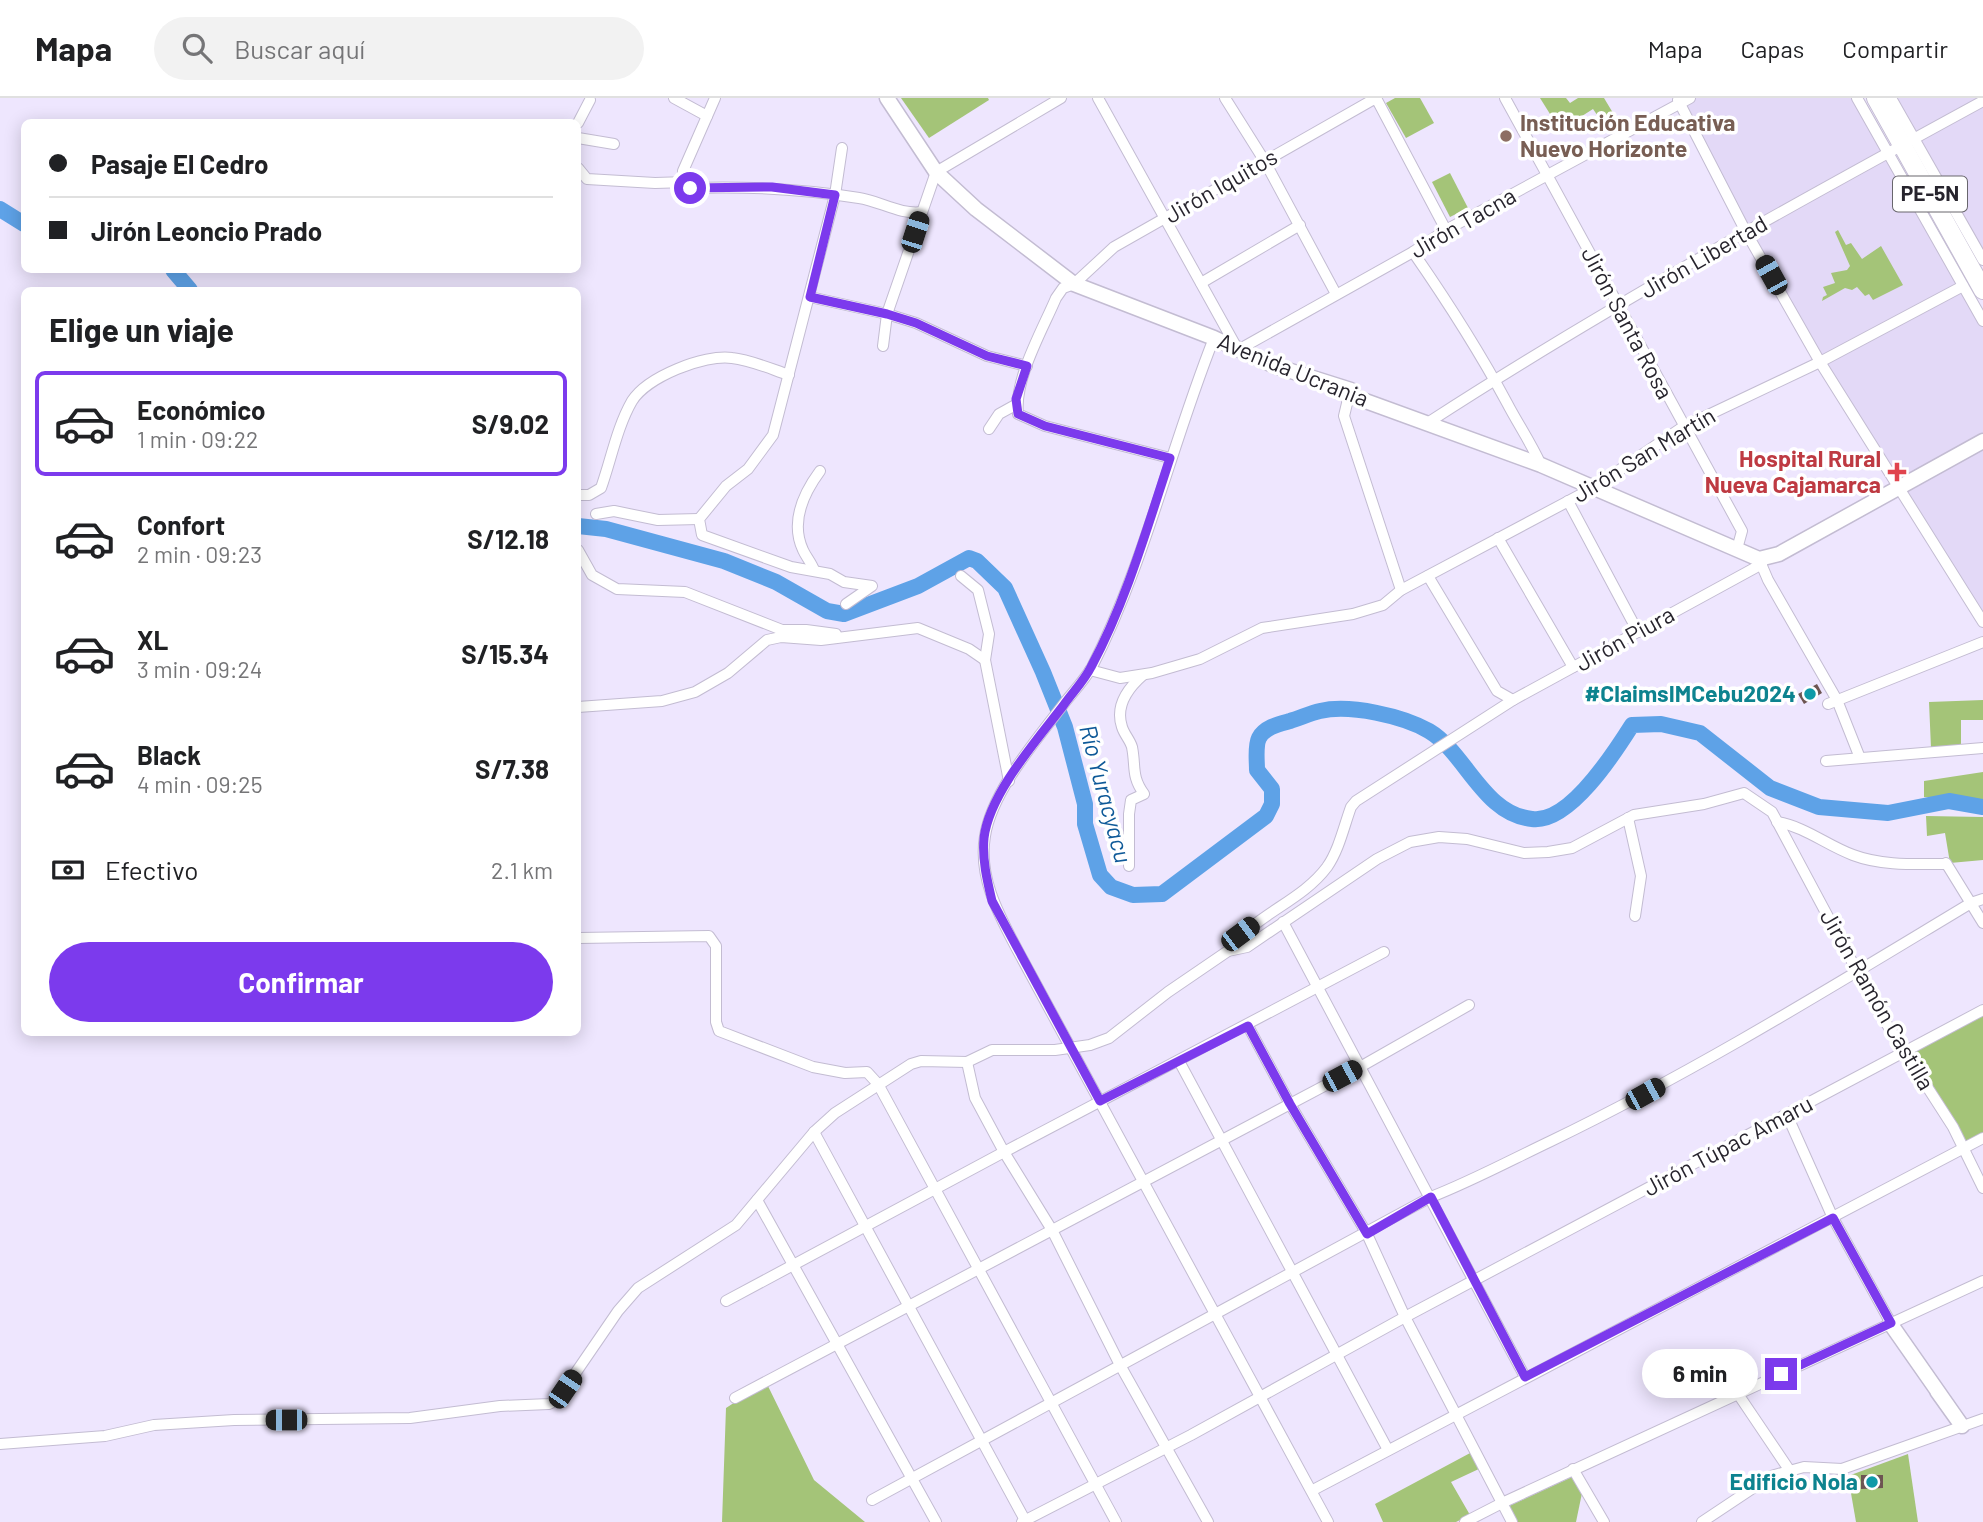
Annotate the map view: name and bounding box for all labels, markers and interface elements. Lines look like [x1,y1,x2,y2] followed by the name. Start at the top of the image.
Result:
[154,17,644,80] search box
[35,28,112,68] text: Mapa
[178,29,216,67] icon: search
[234,33,365,64] text: Buscar aquí
[1648,34,1703,63] text: Mapa
[1741,34,1804,63] text: Capas
[1842,34,1948,63] text: Compartir
[1520,108,1735,162] place label: Institución Educativa Nuevo Horizonte
[1498,128,1514,144] marker: Institución Educativa Nuevo Horizonte
[1159,142,1282,229] street label: Jirón Iquitos
[91,148,268,179] text: Pasaje El Cedro
[674,172,706,204] route start
[1893,176,1967,212] road number: PE-5N
[1405,181,1520,264] street label: Jirón Tacna
[899,209,932,255] car
[1635,209,1772,304] street label: Jirón Libertad
[91,215,322,246] text: Jirón Leoncio Prado
[1576,242,1680,403] street label: Jirón Santa Rosa
[1752,252,1791,298] car
[49,310,234,348] text: Elige un viaje
[1214,326,1373,412] street label: Avenida Ucrania
[53,392,116,455] icon: car
[137,394,266,425] text: Económico
[1567,401,1720,508] street label: Jirón San Martín
[472,408,549,439] text: S/9.02
[137,425,258,453] text: 1 min · 09:22
[1705,444,1881,498] place label: Hospital Rural Nueva Cajamarca
[1887,462,1907,482] marker: Hospital Rural Nueva Cajamarca
[53,507,116,570] icon: car
[137,509,225,540] text: Confort
[467,523,549,554] text: S/12.18
[137,540,262,568] text: 2 min · 09:23
[1570,600,1679,677] street label: Jirón Piura
[53,622,116,685] icon: car
[137,624,168,655] text: XL
[461,638,549,669] text: S/15.34
[137,655,263,683] text: 3 min · 09:24
[1584,679,1796,707] place label: #ClaimsIMCebu2024
[1802,686,1818,702] marker: #ClaimsIMCebu2024
[1074,721,1139,866] water label: Río Yuracyacu
[53,737,116,800] icon: car
[137,739,201,770] text: Black
[475,753,549,784] text: S/7.38
[137,770,263,798] text: 4 min · 09:25
[49,851,87,889] icon: cash
[105,854,198,885] text: Efectivo
[491,856,553,884] text: 2.1 km
[1815,904,1941,1095] street label: Jirón Ramón Castilla
[1217,913,1264,955] car
[49,942,553,1022] button: Confirmar
[1319,1057,1366,1095] car
[1622,1075,1669,1113] car
[1638,1089,1817,1202] street label: Jirón Túpac Amaru
[1641,1350,1756,1398] callout: 6 min
[1765,1358,1797,1390] route end
[1673,1359,1727,1387] text: 6 min
[545,1366,586,1412] car
[266,1410,308,1431] car
[1729,1467,1858,1495] place label: Edificio Nola
[1864,1474,1880,1490] marker: Edificio Nola

